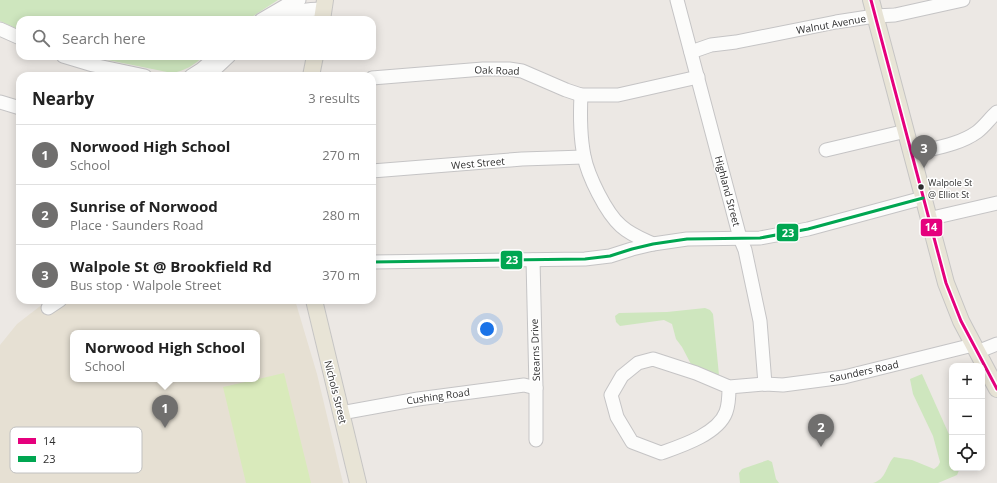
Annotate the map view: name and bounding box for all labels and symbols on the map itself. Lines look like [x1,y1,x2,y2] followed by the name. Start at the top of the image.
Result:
[795,11,867,37] street label: Walnut Avenue
[474,62,520,78] street label: Oak Road
[911,135,937,168] pin: 3
[451,154,506,172] street label: West Street
[712,154,744,228] street label: Highland Street
[928,176,972,201] place label: Walpole St @ Elliot St
[916,182,926,192] marker: Walpole St @ Elliot St
[920,218,943,237] line badge: 14
[925,219,938,234] text: 14
[776,223,799,242] line badge: 23
[782,225,794,240] text: 23
[500,250,523,270] line badge: 23
[506,252,518,267] text: 23
[527,318,543,381] street label: Stearns Drive
[477,319,497,339] your location
[828,357,900,385] street label: Saunders Road
[321,359,351,426] street label: Nichols Street
[405,385,471,407] street label: Cushing Road
[152,395,178,428] pin: 1
[808,414,834,447] pin: 2
[10,427,142,473] legend
[43,433,56,448] text: 14
[43,451,56,466] text: 23

